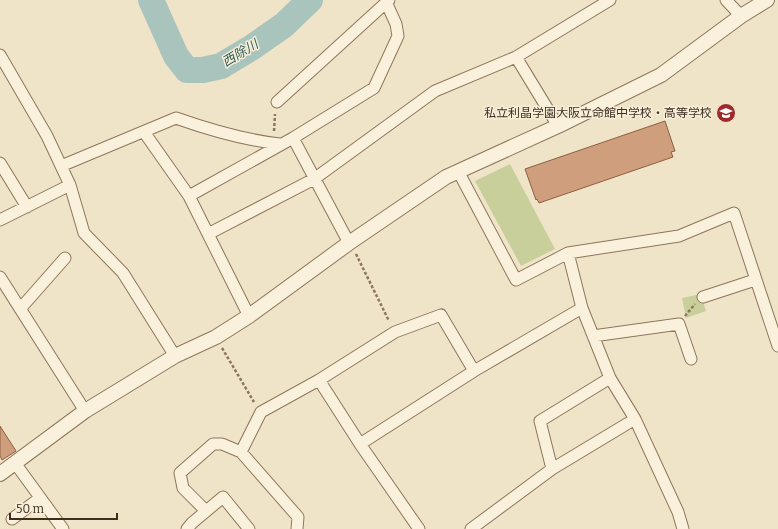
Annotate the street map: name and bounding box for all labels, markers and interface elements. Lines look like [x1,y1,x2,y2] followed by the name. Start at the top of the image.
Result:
[219,36,262,69] water label: 西除川
[715,102,737,124] school or university icon: 私立利晶学園大阪立命館中学校・高等学校
[484,106,712,120] place label: 私立利晶学園大阪立命館中学校・高等学校
[10,495,117,521] scale bar
[16,502,45,516] text: 50 m

